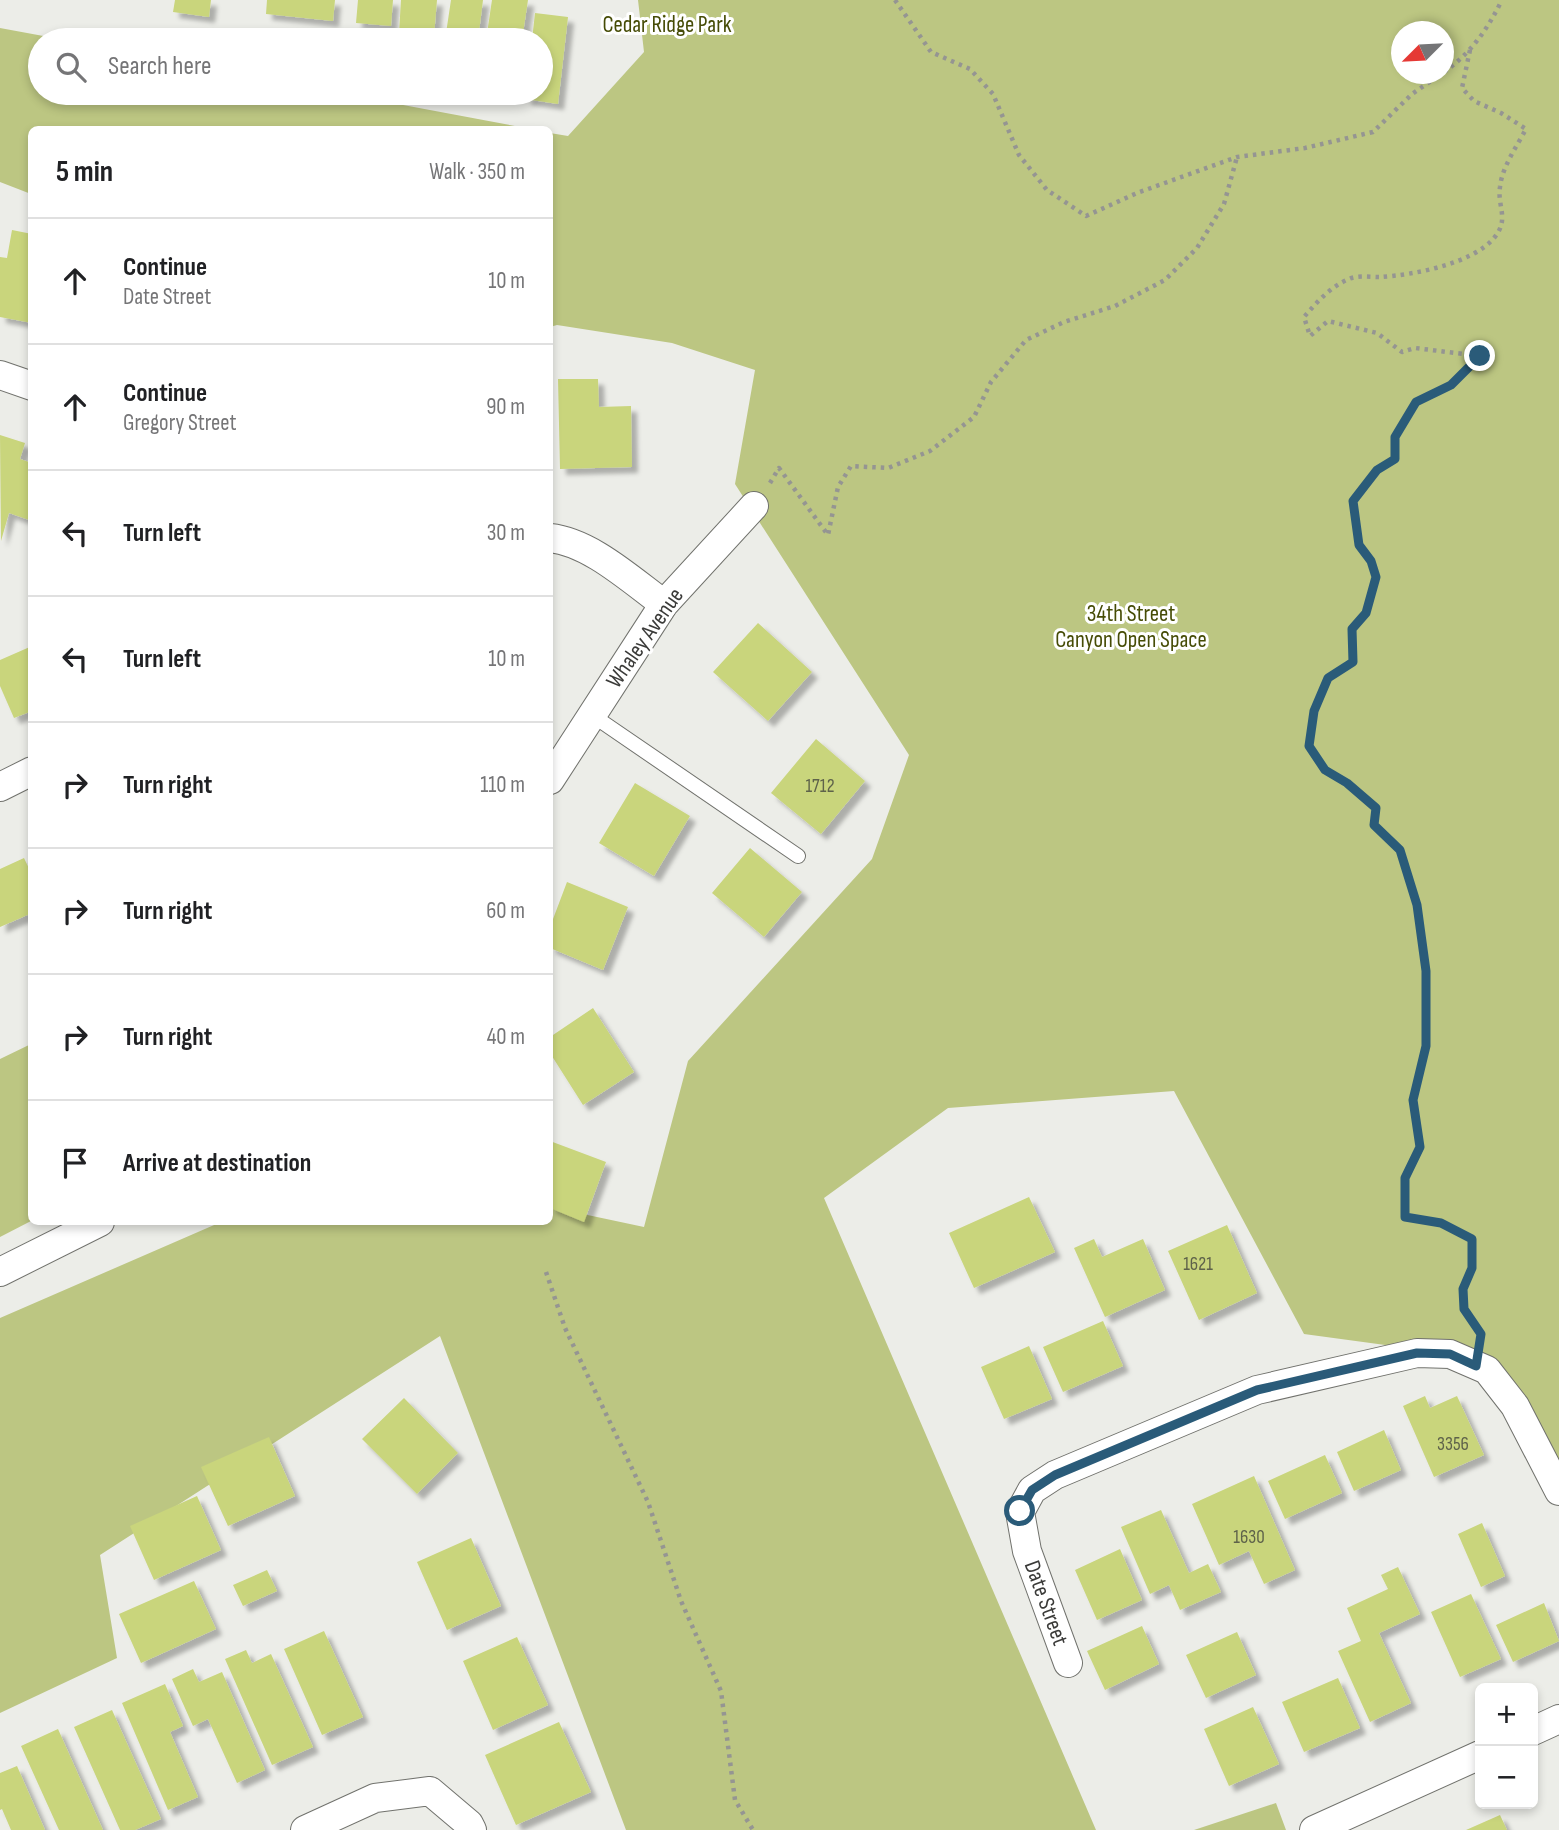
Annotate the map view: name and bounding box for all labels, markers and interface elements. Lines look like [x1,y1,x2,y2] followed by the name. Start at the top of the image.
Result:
[602,11,732,39] park label: Cedar Ridge Park
[1391,21,1454,84] north arrow
[28,28,553,105] search box
[52,48,90,86] icon: search
[108,51,211,82] text: Search here
[56,154,113,190] text: 5 min
[429,158,525,186] text: Walk · 350 m
[123,252,207,283] text: Continue
[56,262,94,300] icon: ahead
[488,267,525,295] text: 10 m
[123,283,211,311] text: Date Street
[1464,340,1495,371] route end
[123,378,207,409] text: Continue
[56,388,94,426] icon: ahead
[486,393,525,421] text: 90 m
[123,409,236,437] text: Gregory Street
[56,514,94,552] icon: left
[123,518,201,549] text: Turn left
[487,519,525,547] text: 30 m
[600,583,690,693] street label: Whaley Avenue
[1055,600,1207,654] park label: 34th Street Canyon Open Space
[56,640,94,678] icon: left
[123,644,201,675] text: Turn left
[488,645,525,673] text: 10 m
[56,766,94,804] icon: right
[123,770,212,801] text: Turn right
[480,771,525,799] text: 110 m
[806,775,834,798] house number: 1712
[56,892,94,930] icon: right
[123,896,212,927] text: Turn right
[486,897,525,925] text: 60 m
[56,1018,94,1056] icon: right
[123,1022,212,1053] text: Turn right
[487,1023,525,1051] text: 40 m
[56,1144,94,1182] icon: arrive
[123,1148,311,1179] text: Arrive at destination
[1183,1253,1213,1276] house number: 1621
[1437,1433,1469,1456] house number: 3356
[1004,1495,1035,1526] route start
[1233,1526,1265,1549] house number: 1630
[1018,1557,1074,1649] street label: Date Street
[1475,1683,1538,1809] map controls
[1475,1683,1538,1746] button: +
[1475,1746,1538,1809] button: −

